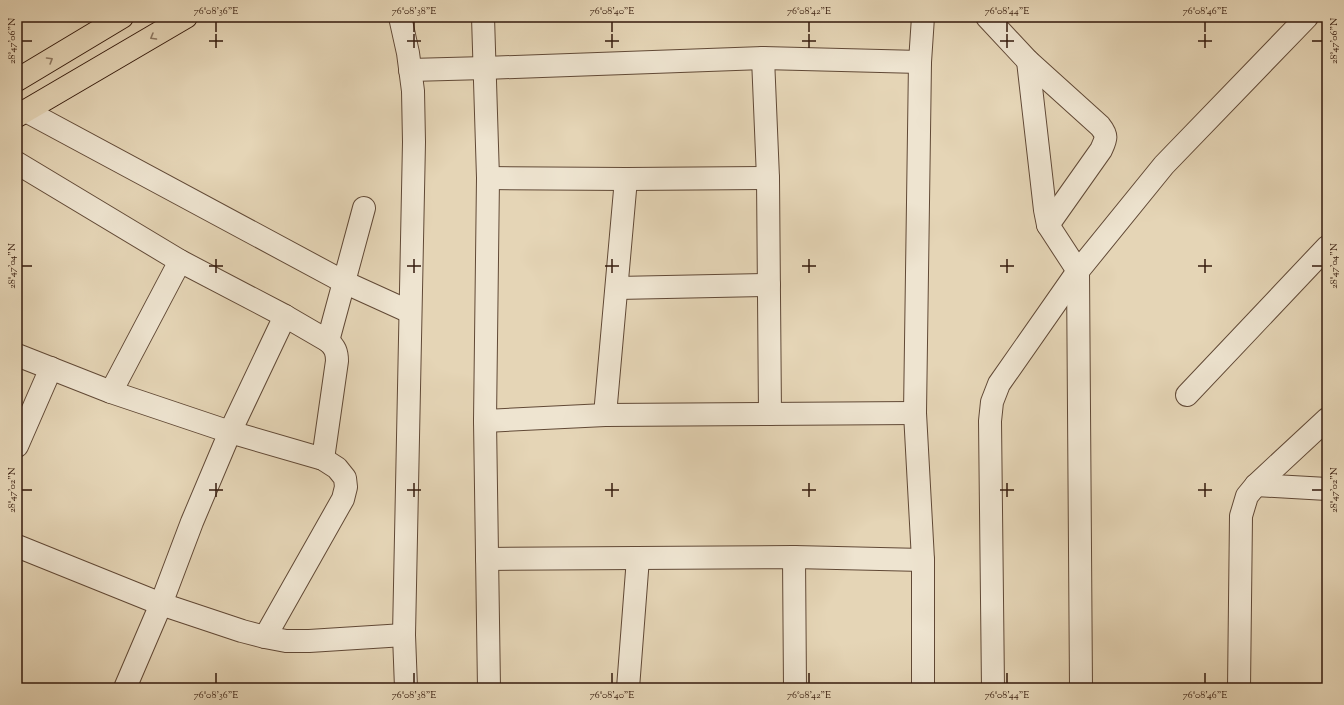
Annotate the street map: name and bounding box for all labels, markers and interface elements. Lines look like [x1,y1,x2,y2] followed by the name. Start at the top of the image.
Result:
[194,4,238,19] text: 76°08'36"E
[392,4,436,19] text: 76°08'38"E
[590,4,634,19] text: 76°08'40"E
[787,4,831,19] text: 76°08'42"E
[985,4,1029,19] text: 76°08'44"E
[1183,4,1227,19] text: 76°08'46"E
[5,18,20,64] text: 28°47'06"N
[1327,18,1342,64] text: 28°47'06"N
[150,32,157,39] one-way arrow
[46,57,53,65] one-way arrow
[5,243,20,289] text: 28°47'04"N
[1327,243,1342,289] text: 28°47'04"N
[5,467,20,513] text: 28°47'02"N
[1327,467,1342,513] text: 28°47'02"N
[194,688,238,703] text: 76°08'36"E
[392,688,436,703] text: 76°08'38"E
[590,688,634,703] text: 76°08'40"E
[787,688,831,703] text: 76°08'42"E
[985,688,1029,703] text: 76°08'44"E
[1183,688,1227,703] text: 76°08'46"E

